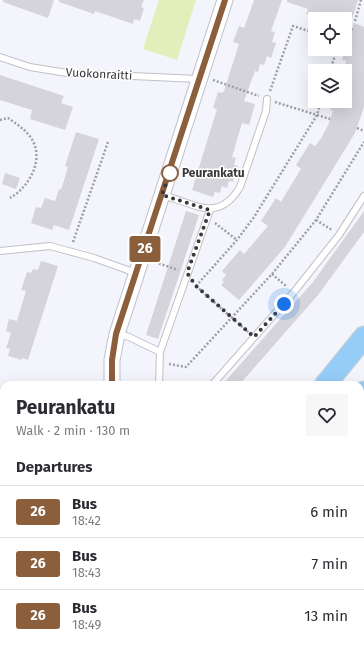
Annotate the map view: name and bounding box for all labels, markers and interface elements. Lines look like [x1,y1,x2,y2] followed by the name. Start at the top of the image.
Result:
[308,12,352,108] map controls
[308,12,352,56] button: locate
[308,64,352,108] button: layers
[65,65,133,83] street label: Vuokonraitti
[161,164,179,182] marker: Peurankatu
[182,166,245,180] place label: Peurankatu
[127,236,163,262] line badge: 26
[137,240,153,257] text: 26
[274,294,294,314] your location
[306,394,348,436] button: heart
[16,396,115,419] text: Peurankatu
[16,423,130,438] text: Walk · 2 min · 130 m
[16,458,93,476] text: Departures
[72,495,97,513] text: Bus
[30,503,46,520] text: 26
[310,503,348,521] text: 6 min
[72,513,101,528] text: 18:42
[72,547,97,565] text: Bus
[30,555,46,572] text: 26
[311,555,348,573] text: 7 min
[72,565,101,580] text: 18:43
[72,599,97,617] text: Bus
[30,607,46,624] text: 26
[304,607,348,625] text: 13 min
[72,617,101,632] text: 18:49

